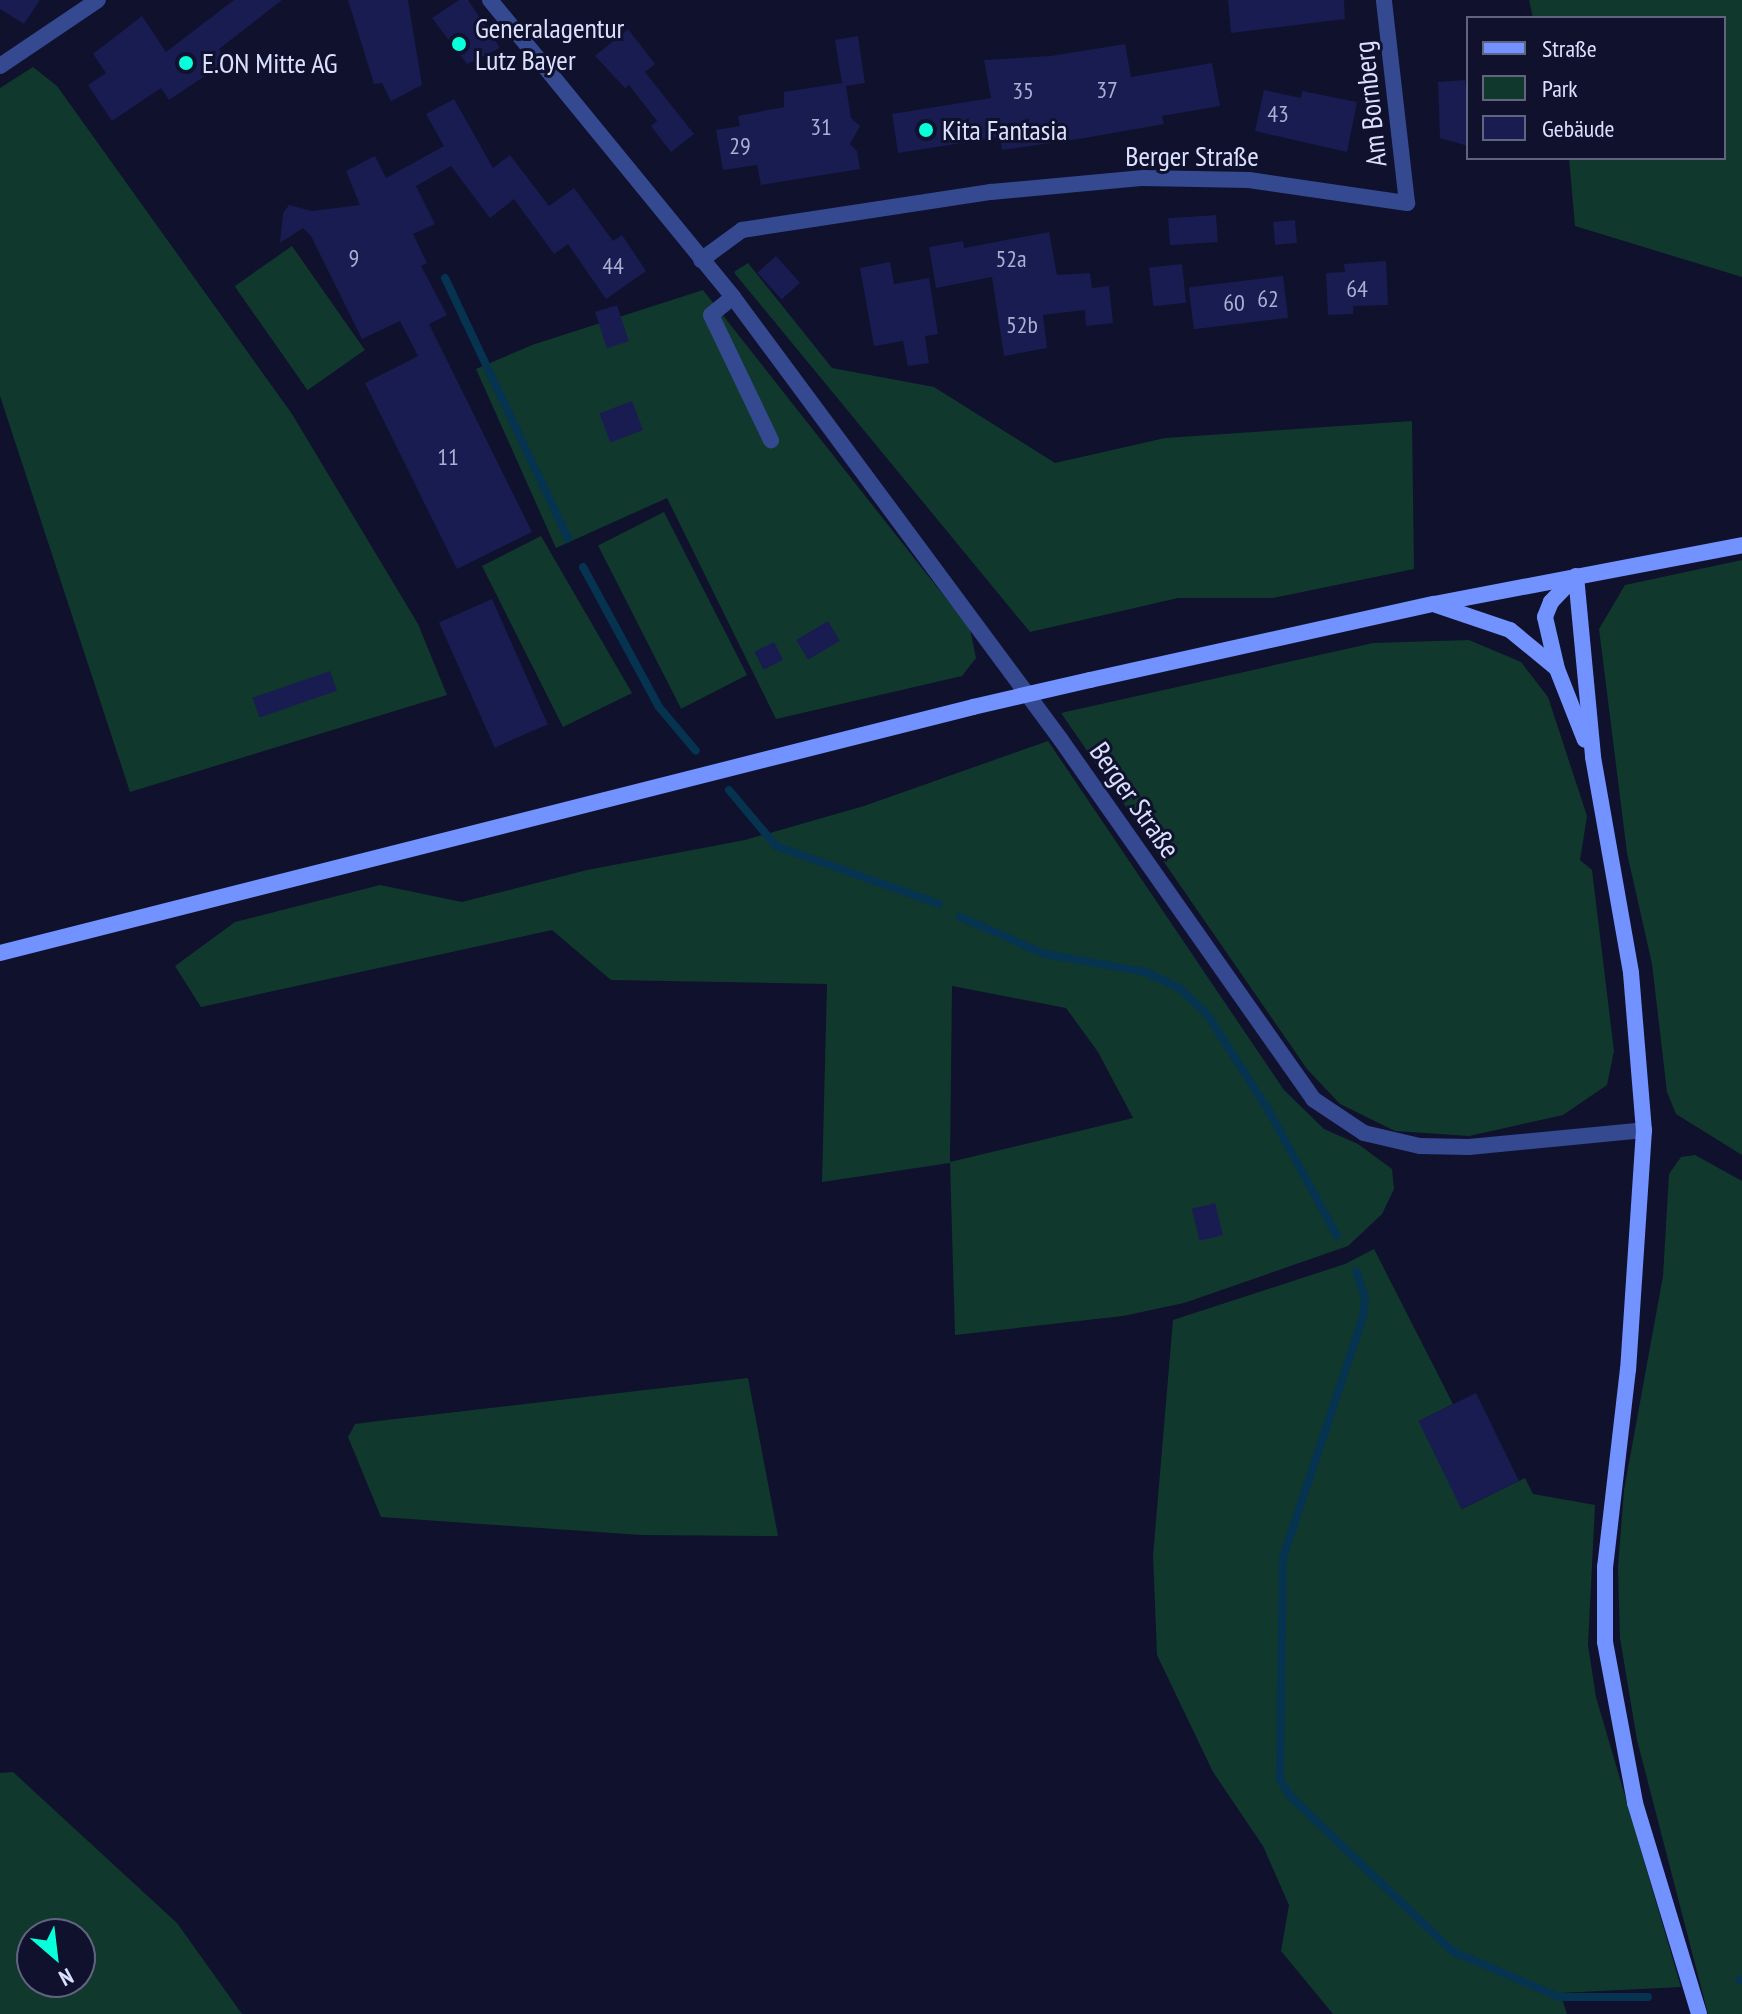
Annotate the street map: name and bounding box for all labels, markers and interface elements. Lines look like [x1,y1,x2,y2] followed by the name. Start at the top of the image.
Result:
[475,11,624,77] place label: Generalagentur Lutz Bayer
[1466,16,1726,160] legend
[1542,33,1597,64] text: Straße
[450,35,468,53] marker: Generalagentur Lutz Bayer
[1347,40,1393,168] street label: Am Bornberg
[202,46,338,80] place label: E.ON Mitte AG
[177,54,195,72] marker: E.ON Mitte AG
[1542,73,1578,104] text: Park
[1096,76,1118,104] house number: 37
[1012,77,1034,105] house number: 35
[1267,100,1289,128] house number: 43
[810,113,832,141] house number: 31
[942,113,1067,147] place label: Kita Fantasia
[1542,113,1614,144] text: Gebäude
[917,121,935,139] marker: Kita Fantasia
[729,132,751,160] house number: 29
[1125,139,1259,173] street label: Berger Straße
[349,244,359,272] house number: 9
[995,245,1027,273] house number: 52a
[602,252,624,280] house number: 44
[1346,275,1368,303] house number: 64
[1257,285,1279,313] house number: 62
[1223,289,1245,317] house number: 60
[1006,311,1038,339] house number: 52b
[437,443,459,471] house number: 11
[1083,736,1187,864] street label: Berger Straße
[16,1918,96,1998] north arrow
[55,1962,78,1993] text: N

